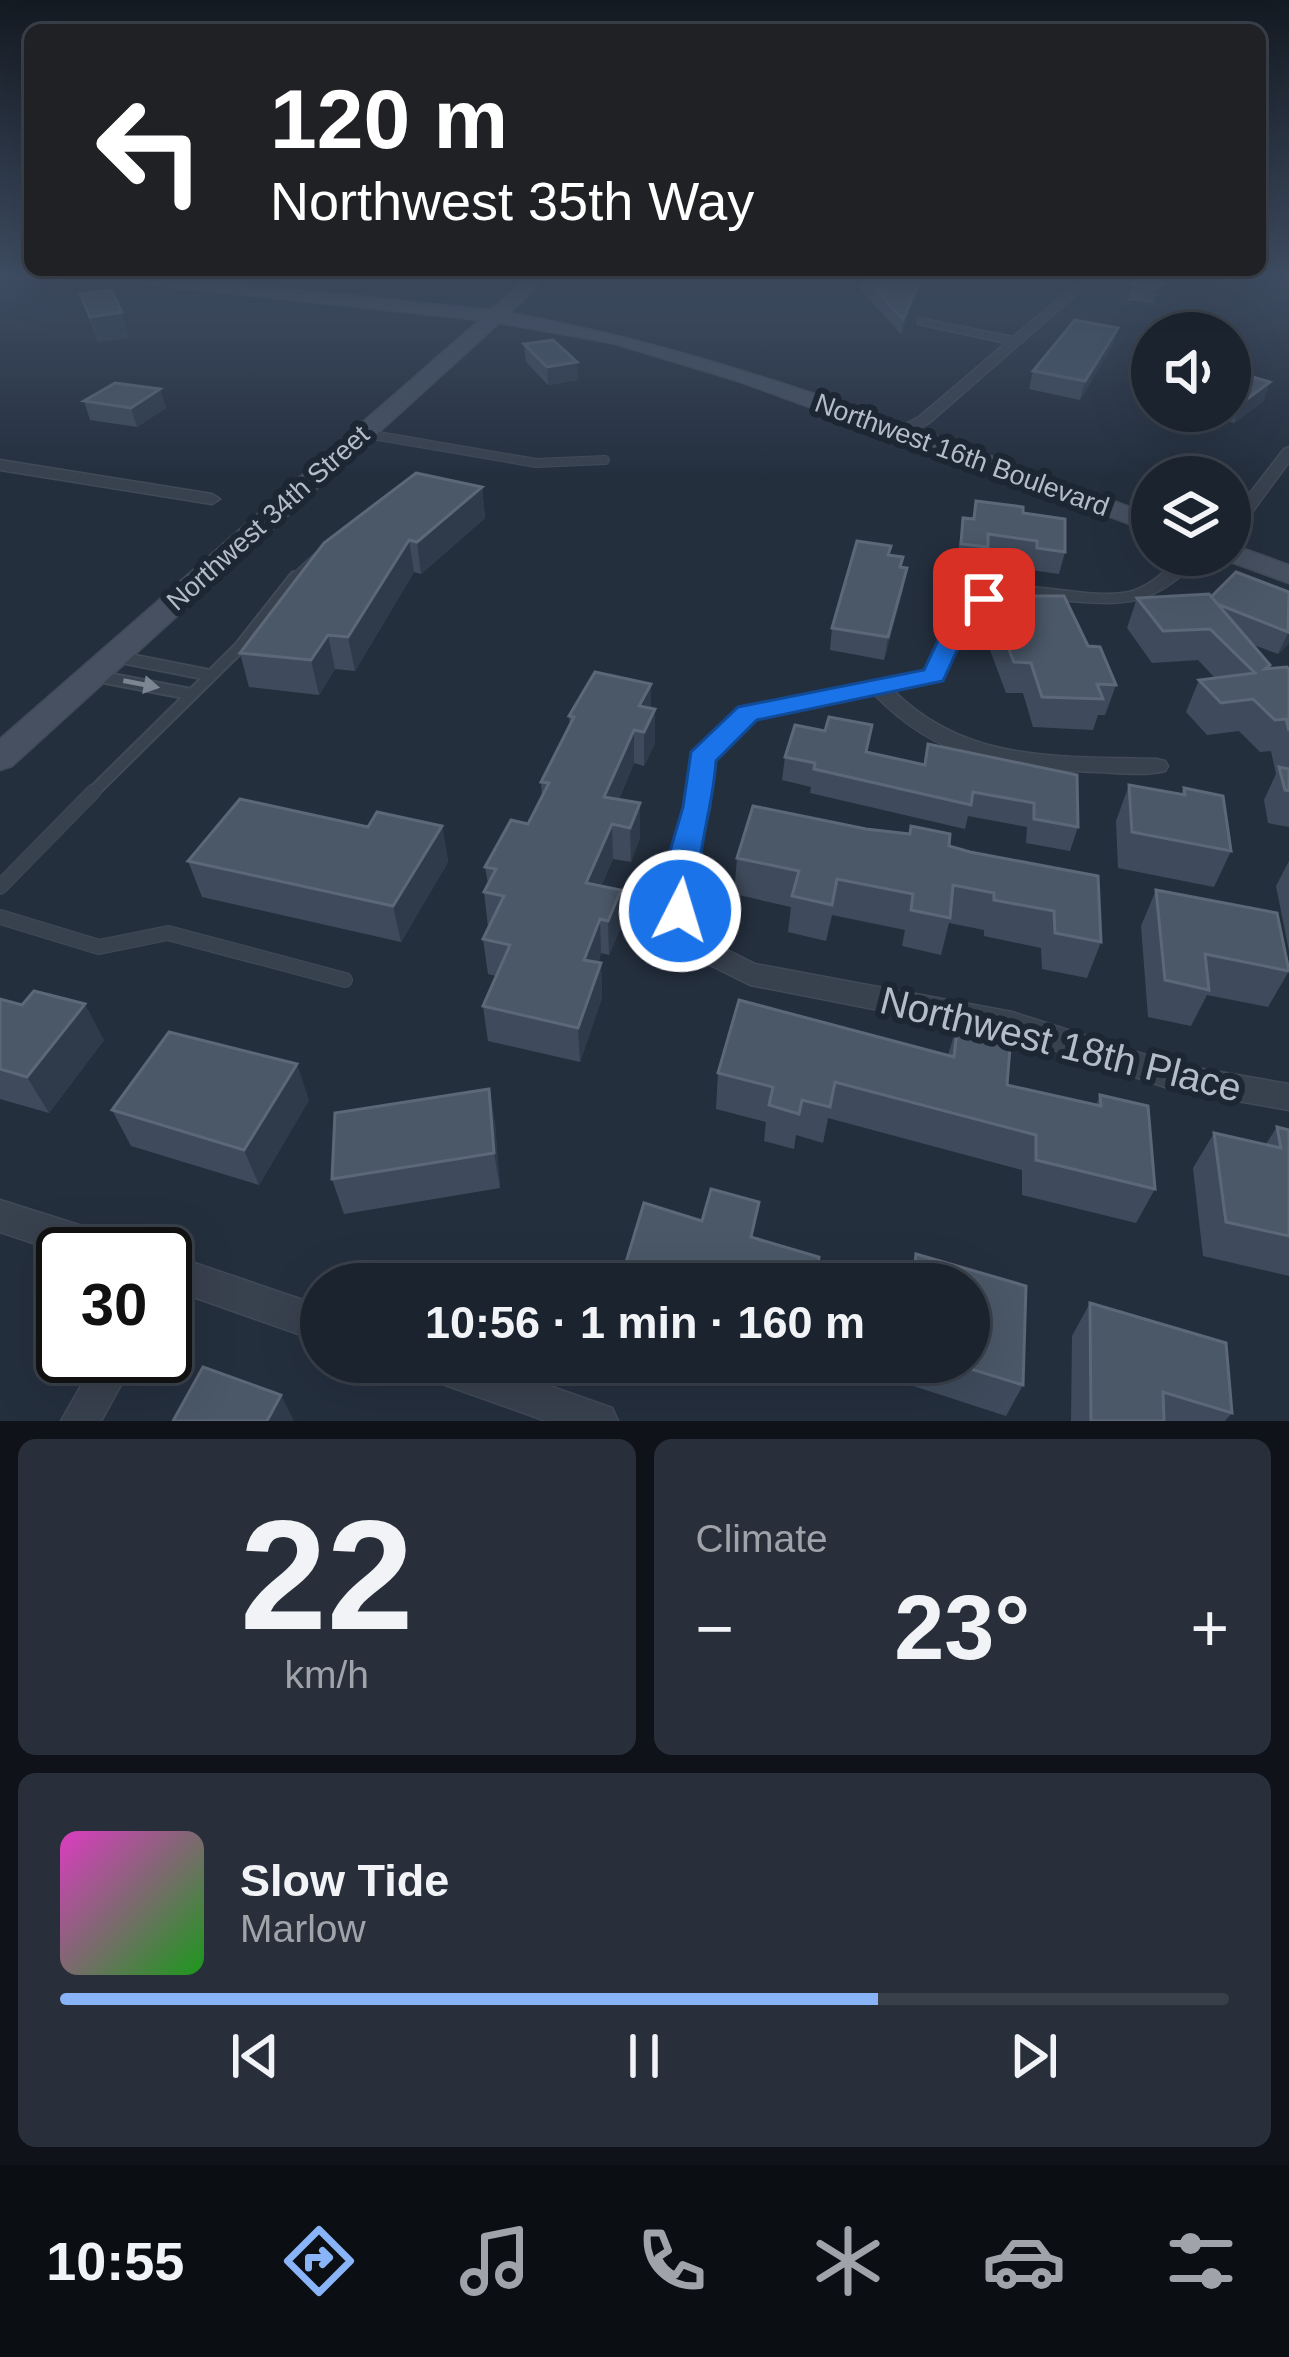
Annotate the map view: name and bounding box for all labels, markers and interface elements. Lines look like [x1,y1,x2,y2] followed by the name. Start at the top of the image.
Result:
[72,72,228,228] icon: left
[270,72,508,166] text: 120 m
[270,171,754,231] text: Northwest 35th Way
[1131,312,1251,576] map controls
[1131,312,1251,432] button: sound
[811,388,1113,522] street label: Northwest 16th Boulevard
[161,419,375,617] street label: Northwest 34th Street
[1131,456,1251,576] button: layers
[933,548,1035,650] pin
[951,566,1017,632] icon: arrive
[123,675,161,694] one-way arrow
[617,848,743,974] position arrow
[876,978,1246,1110] street label: Northwest 18th Place
[36,1227,192,1383] speed limit sign: 30
[425,1297,865,1348] text: 10:56 · 1 min · 160 m
[240,1488,414,1662] text: 22
[696,1517,828,1560] text: Climate
[894,1578,1030,1678] text: 23°
[696,1591,734,1665] text: −
[1190,1591,1229,1665] text: +
[284,1653,369,1696] text: km/h
[240,1855,449,1906] text: Slow Tide
[240,1907,366,1950] text: Marlow
[222,2023,288,2089] icon: previous
[611,2023,677,2089] icon: pause
[1001,2023,1067,2089] icon: next
[277,2219,361,2303] icon: directions
[453,2219,537,2303] icon: music
[630,2219,714,2303] icon: phone
[806,2219,890,2303] icon: climate
[982,2219,1066,2303] icon: car
[1159,2219,1243,2303] icon: filters
[46,2231,184,2291] text: 10:55

